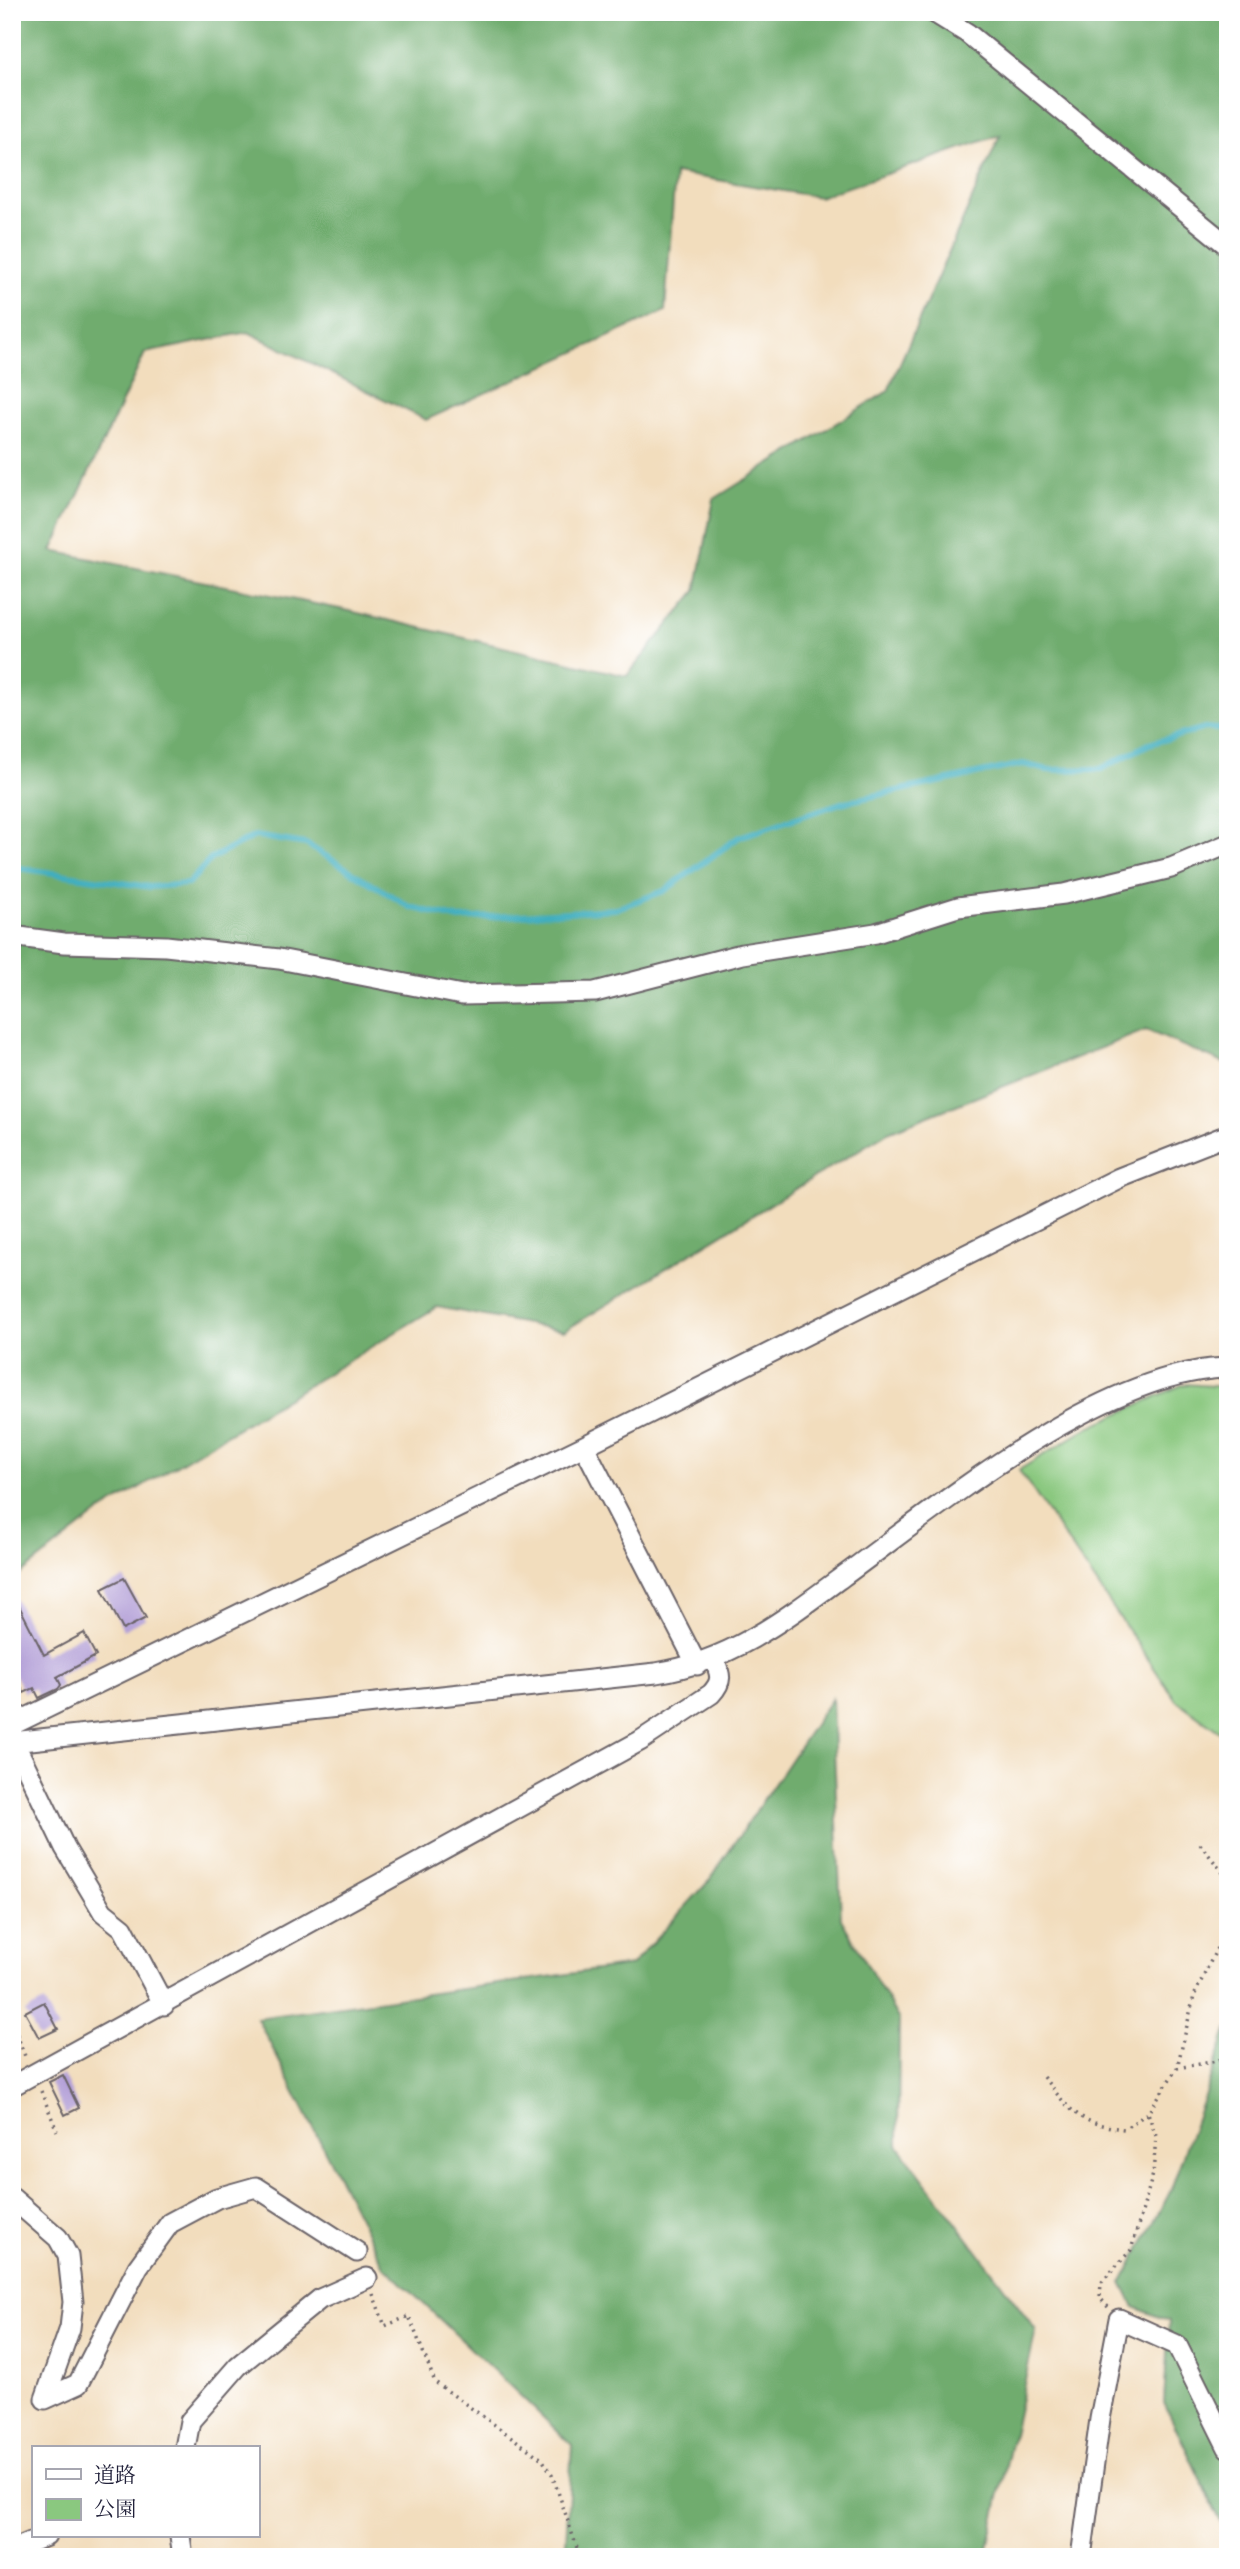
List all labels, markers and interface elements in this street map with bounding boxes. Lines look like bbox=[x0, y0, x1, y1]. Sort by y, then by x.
legend bbox=[32, 2446, 259, 2538]
text: 道路 bbox=[94, 2461, 136, 2489]
text: 公園 bbox=[94, 2495, 136, 2523]

